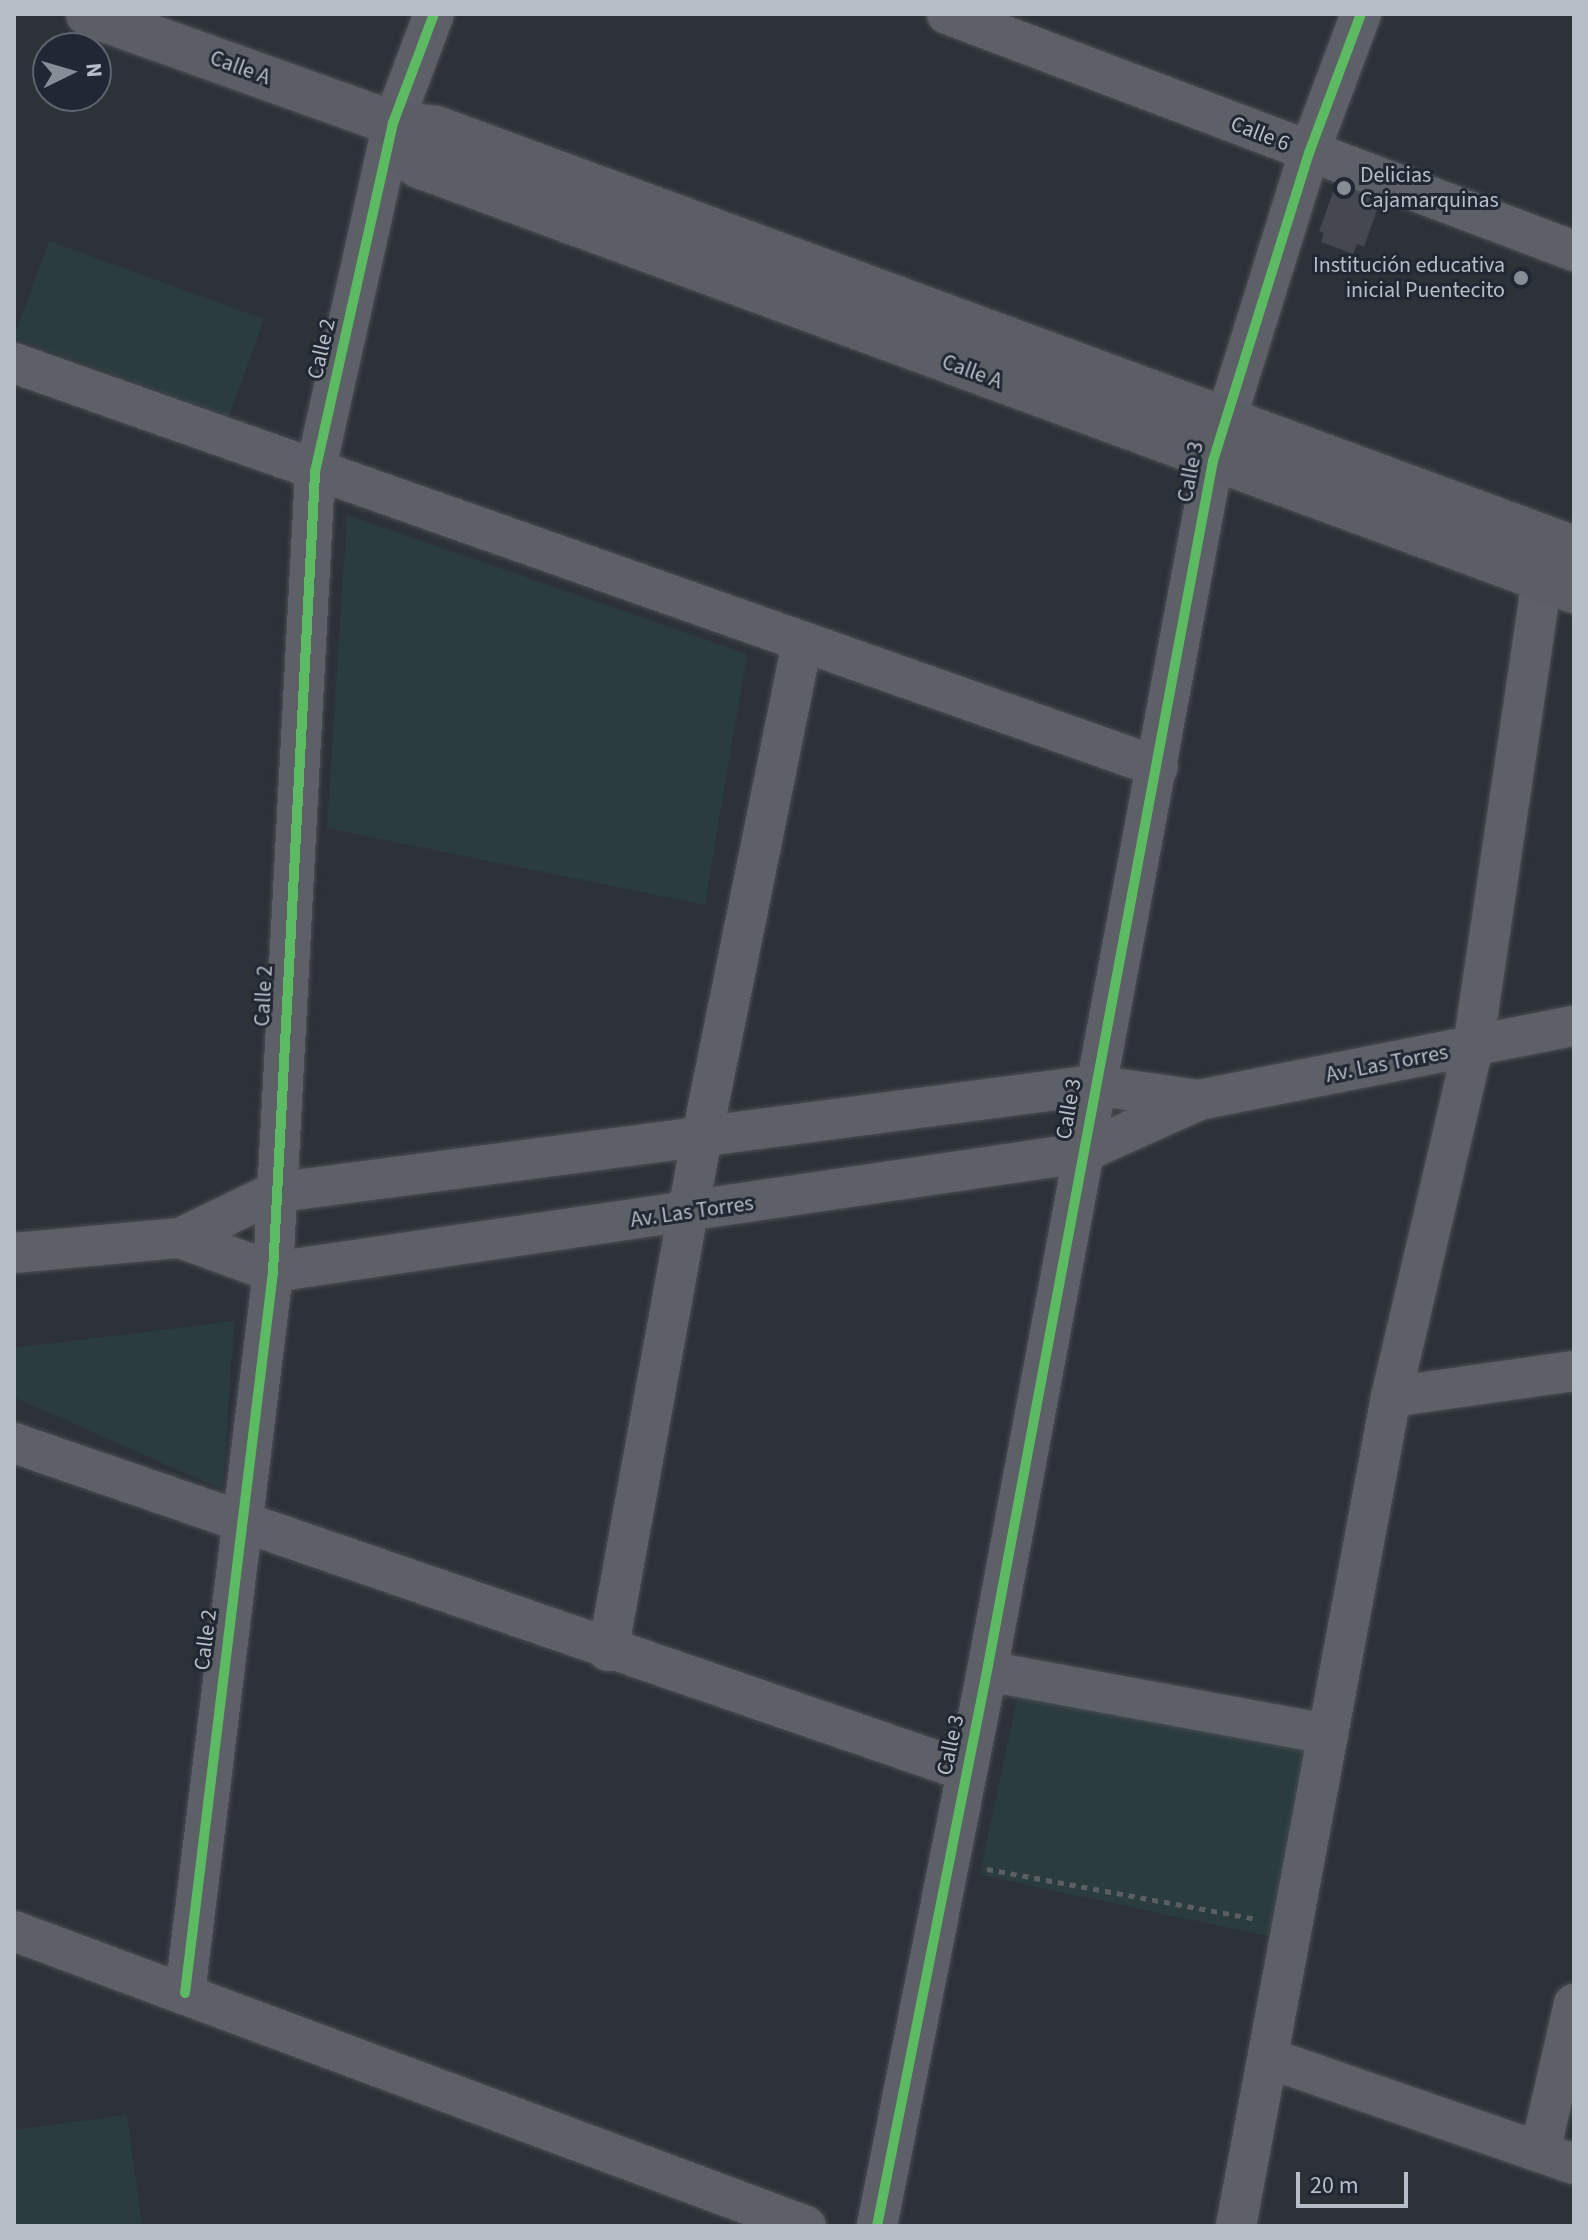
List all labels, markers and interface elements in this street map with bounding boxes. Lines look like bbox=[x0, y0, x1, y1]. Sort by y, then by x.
north arrow bbox=[32, 32, 112, 112]
street label: Calle A bbox=[206, 45, 274, 91]
text: N bbox=[77, 61, 110, 79]
street label: Calle 6 bbox=[1227, 111, 1293, 157]
place label: Delicias Cajamarquinas bbox=[1360, 162, 1499, 214]
marker: Delicias Cajamarquinas bbox=[1335, 179, 1353, 197]
place label: Institución educativa inicial Puentecito bbox=[1313, 252, 1505, 304]
marker: Institución educativa inicial Puentecito bbox=[1512, 269, 1530, 287]
street label: Calle 2 bbox=[302, 316, 342, 382]
street label: Calle A bbox=[938, 349, 1006, 395]
street label: Calle 3 bbox=[1172, 439, 1210, 505]
street label: Calle 2 bbox=[249, 965, 279, 1027]
street label: Av. Las Torres bbox=[1324, 1039, 1450, 1089]
street label: Calle 3 bbox=[1051, 1077, 1087, 1141]
street label: Av. Las Torres bbox=[629, 1190, 755, 1234]
street label: Calle 2 bbox=[189, 1608, 223, 1672]
street label: Calle 3 bbox=[932, 1712, 970, 1778]
scale bar bbox=[1300, 2156, 1412, 2206]
text: 20 m bbox=[1310, 2168, 1359, 2203]

